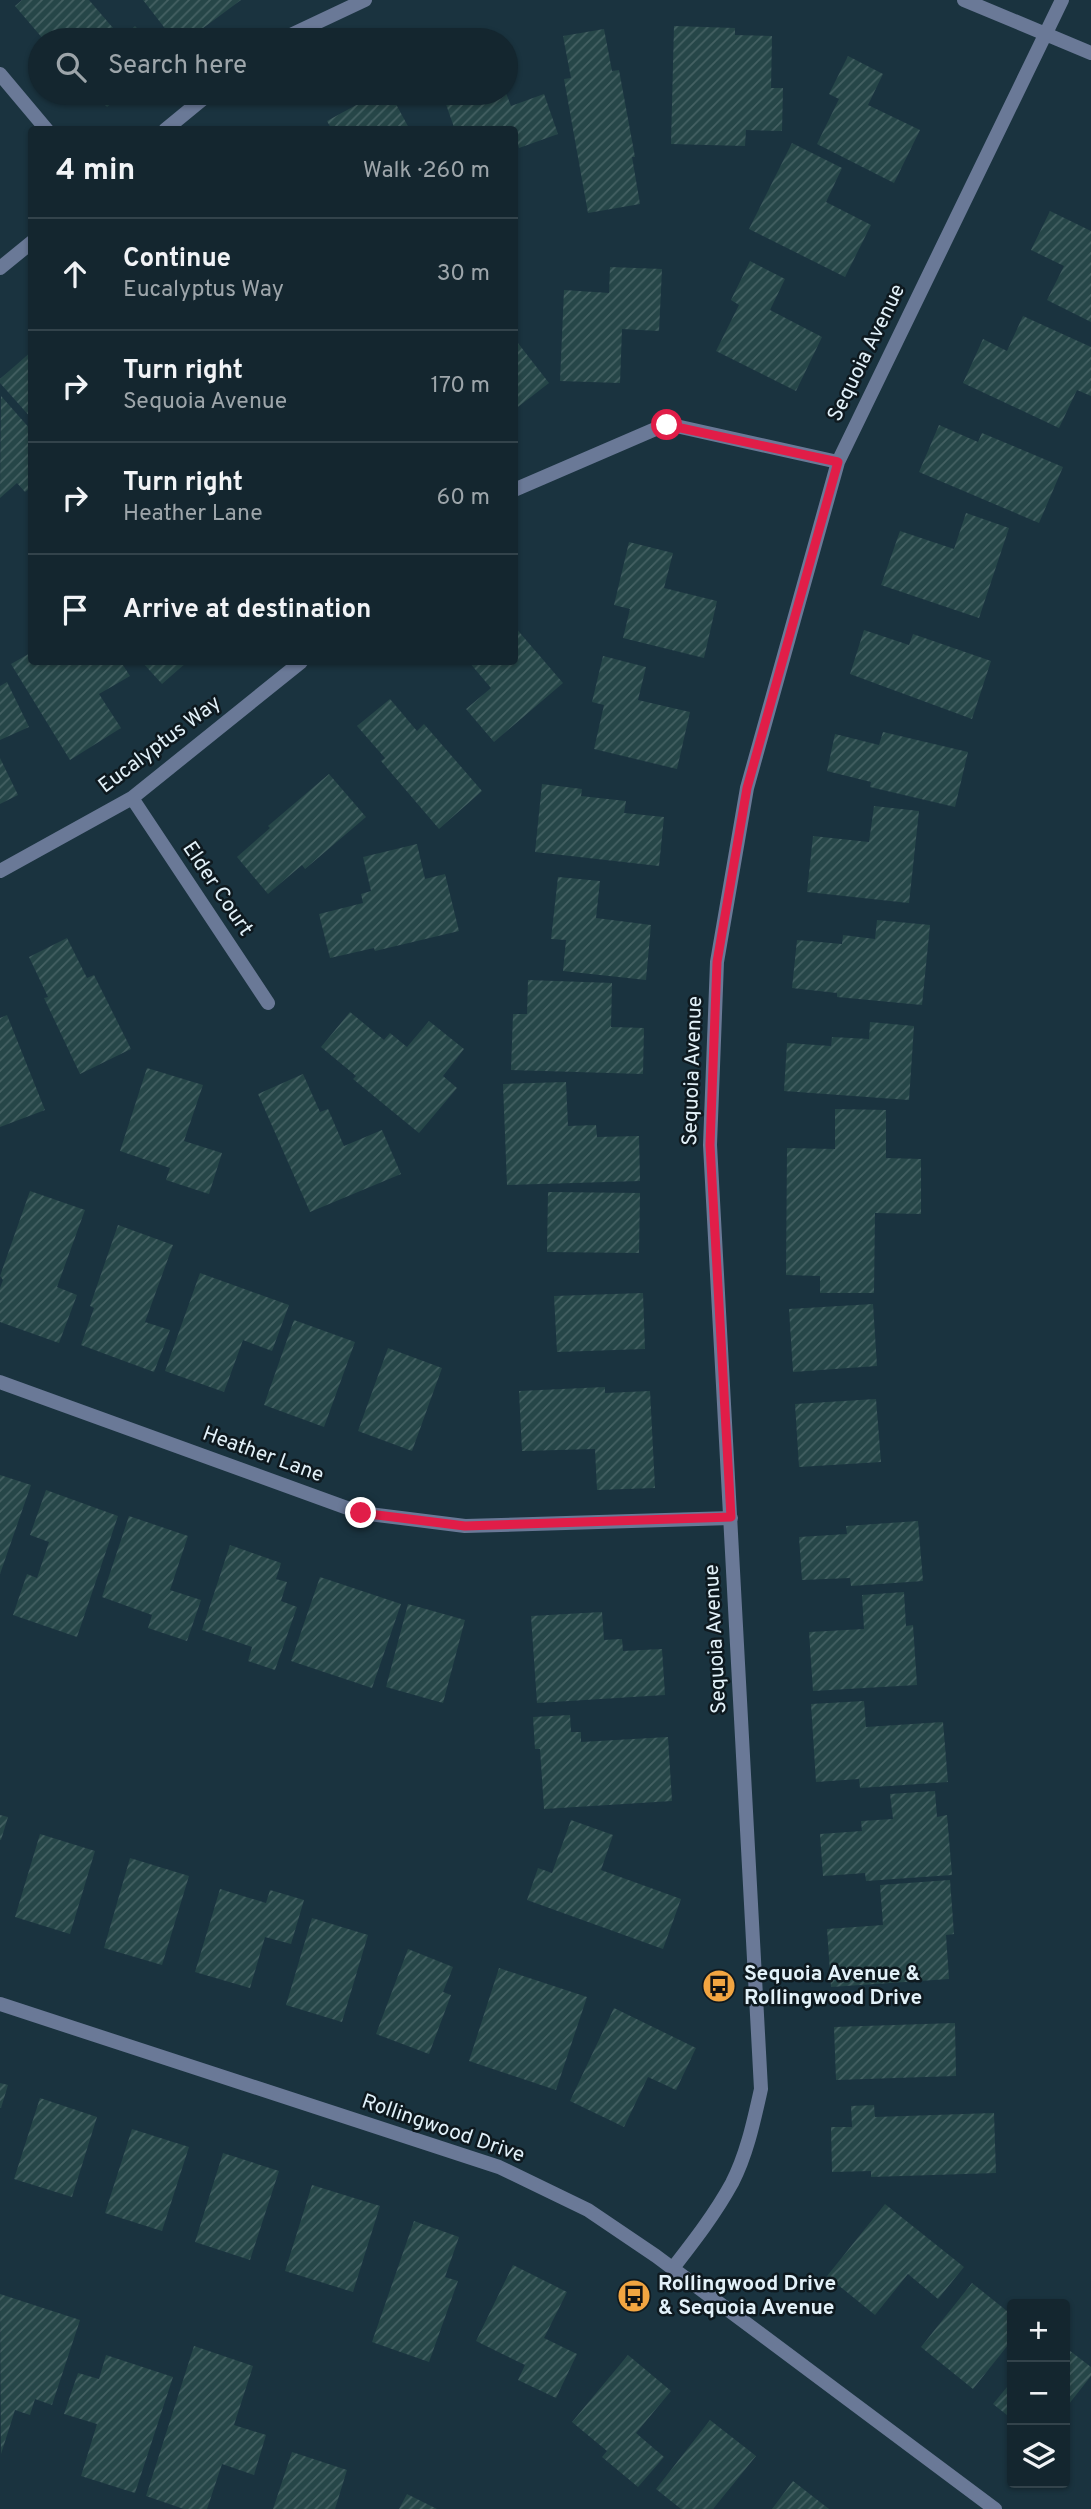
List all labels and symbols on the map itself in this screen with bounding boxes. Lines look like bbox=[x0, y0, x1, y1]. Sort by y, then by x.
street label: Sequoia Avenue bbox=[822, 280, 912, 426]
route start bbox=[651, 409, 682, 440]
street label: Eucalyptus Way bbox=[93, 690, 227, 800]
street label: Elder Court bbox=[176, 837, 258, 941]
street label: Sequoia Avenue bbox=[677, 996, 709, 1146]
street label: Heather Lane bbox=[199, 1421, 327, 1489]
route end bbox=[345, 1497, 376, 1528]
street label: Sequoia Avenue bbox=[699, 1563, 733, 1715]
place label: Sequoia Avenue & Rollingwood Drive bbox=[744, 1961, 922, 2012]
bus stop icon: Sequoia Avenue & Rollingwood Drive bbox=[700, 1967, 738, 2005]
street label: Rollingwood Drive bbox=[358, 2088, 528, 2170]
place label: Rollingwood Drive & Sequoia Avenue bbox=[658, 2271, 836, 2322]
bus stop icon: Rollingwood Drive & Sequoia Avenue bbox=[615, 2277, 653, 2315]

